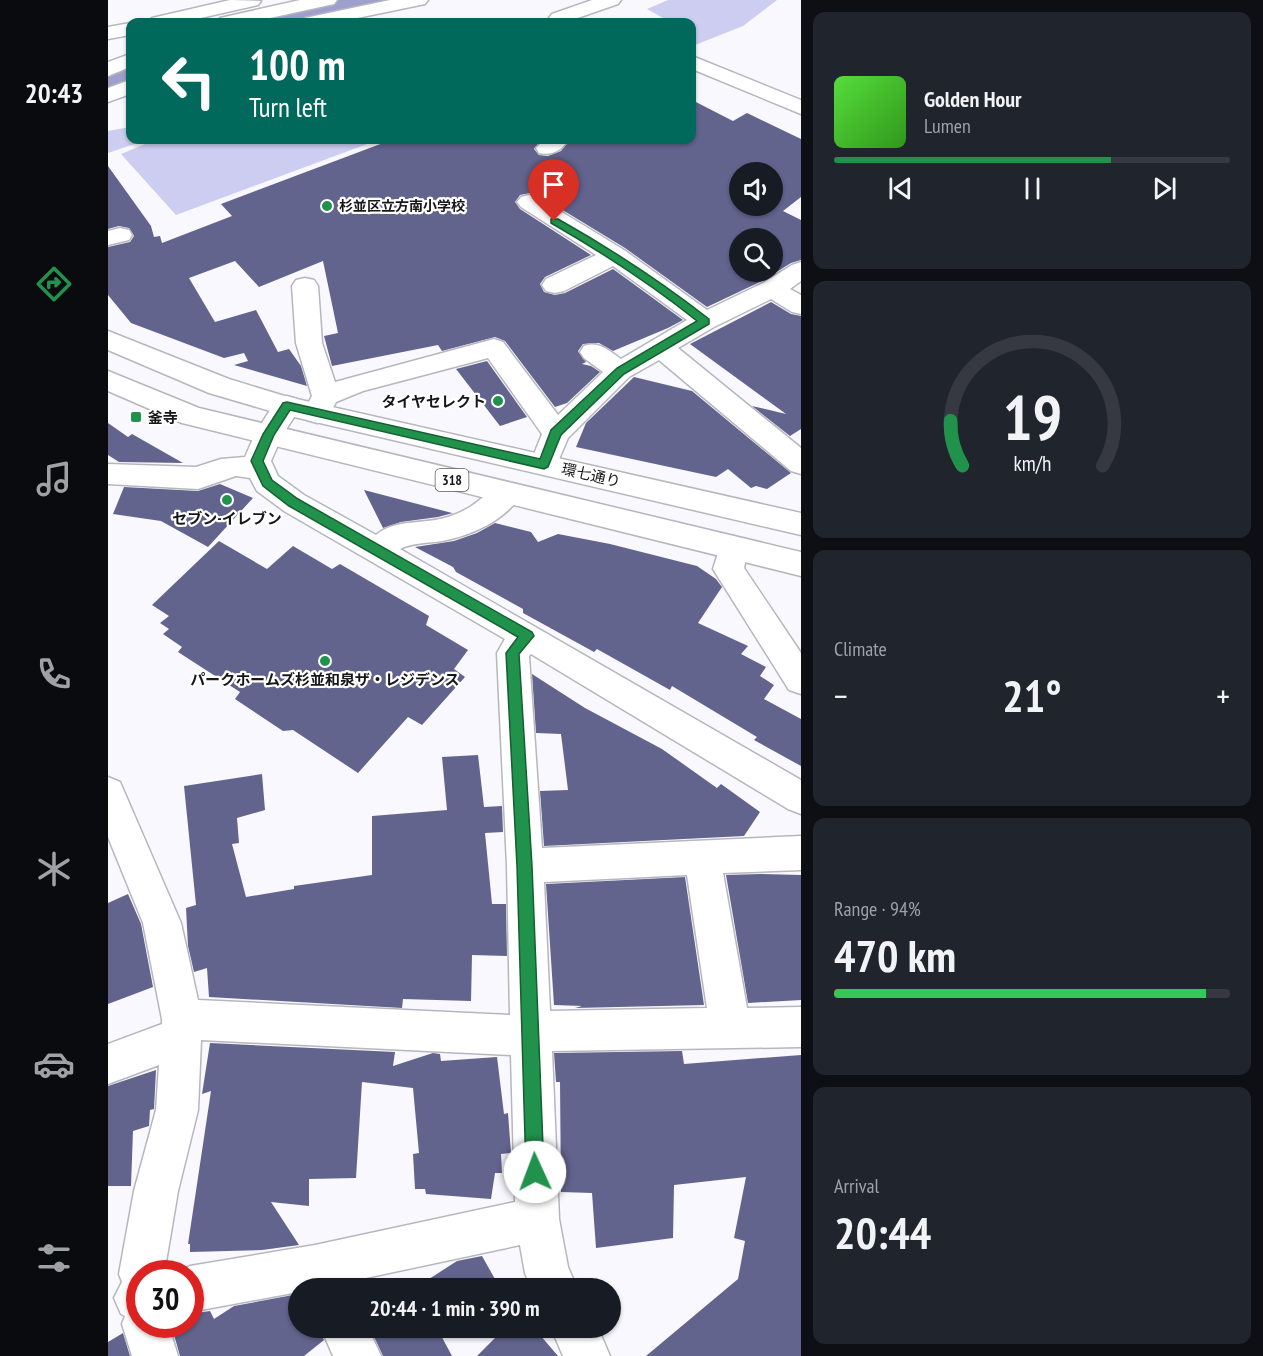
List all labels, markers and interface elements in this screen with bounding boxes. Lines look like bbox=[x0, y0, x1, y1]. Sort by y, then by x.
text: 100 m bbox=[249, 37, 346, 92]
icon: left bbox=[150, 42, 228, 120]
text: 20:43 bbox=[25, 76, 83, 110]
text: Golden Hour bbox=[924, 85, 1022, 113]
text: Turn left bbox=[249, 90, 327, 124]
text: Lumen bbox=[924, 113, 971, 139]
pin bbox=[528, 159, 579, 221]
map controls bbox=[729, 162, 783, 282]
button: sound bbox=[729, 162, 783, 216]
icon: arrive bbox=[537, 168, 570, 201]
icon: previous bbox=[884, 172, 917, 205]
icon: pause bbox=[1016, 172, 1049, 205]
icon: next bbox=[1148, 172, 1181, 205]
place label: 杉並区立方南小学校 bbox=[339, 197, 465, 215]
marker: 杉並区立方南小学校 bbox=[320, 199, 334, 213]
button: search bbox=[729, 228, 783, 282]
icon: directions bbox=[33, 263, 75, 305]
text: 19 bbox=[1002, 376, 1062, 457]
place label: タイヤセレクト bbox=[381, 392, 486, 411]
marker: タイヤセレクト bbox=[491, 394, 505, 408]
place label: 釜寺 bbox=[148, 408, 178, 427]
marker: 釜寺 bbox=[129, 410, 143, 424]
text: km/h bbox=[1013, 450, 1051, 478]
icon: music bbox=[33, 458, 75, 500]
street label: 環七通り bbox=[560, 459, 622, 491]
road number: 318 bbox=[436, 469, 468, 491]
marker: セブン-イレブン bbox=[220, 493, 234, 507]
place label: セブン-イレブン bbox=[172, 509, 282, 528]
text: Climate bbox=[834, 636, 887, 662]
icon: phone bbox=[33, 653, 75, 695]
marker: パークホームズ杉並和泉ザ・レジデンス bbox=[318, 654, 332, 668]
text: 21° bbox=[1002, 666, 1062, 724]
place label: パークホームズ杉並和泉ザ・レジデンス bbox=[190, 670, 460, 689]
text: − bbox=[834, 674, 848, 717]
text: + bbox=[1216, 674, 1230, 717]
icon: climate bbox=[33, 848, 75, 890]
text: Range · 94% bbox=[834, 896, 921, 922]
text: 470 km bbox=[834, 926, 956, 984]
icon: car bbox=[33, 1043, 75, 1085]
position arrow bbox=[503, 1140, 567, 1204]
text: Arrival bbox=[834, 1173, 879, 1199]
text: 20:44 bbox=[834, 1203, 931, 1261]
icon: filters bbox=[33, 1237, 75, 1279]
speed limit sign: 30 bbox=[126, 1260, 204, 1338]
text: 20:44 · 1 min · 390 m bbox=[369, 1294, 540, 1322]

